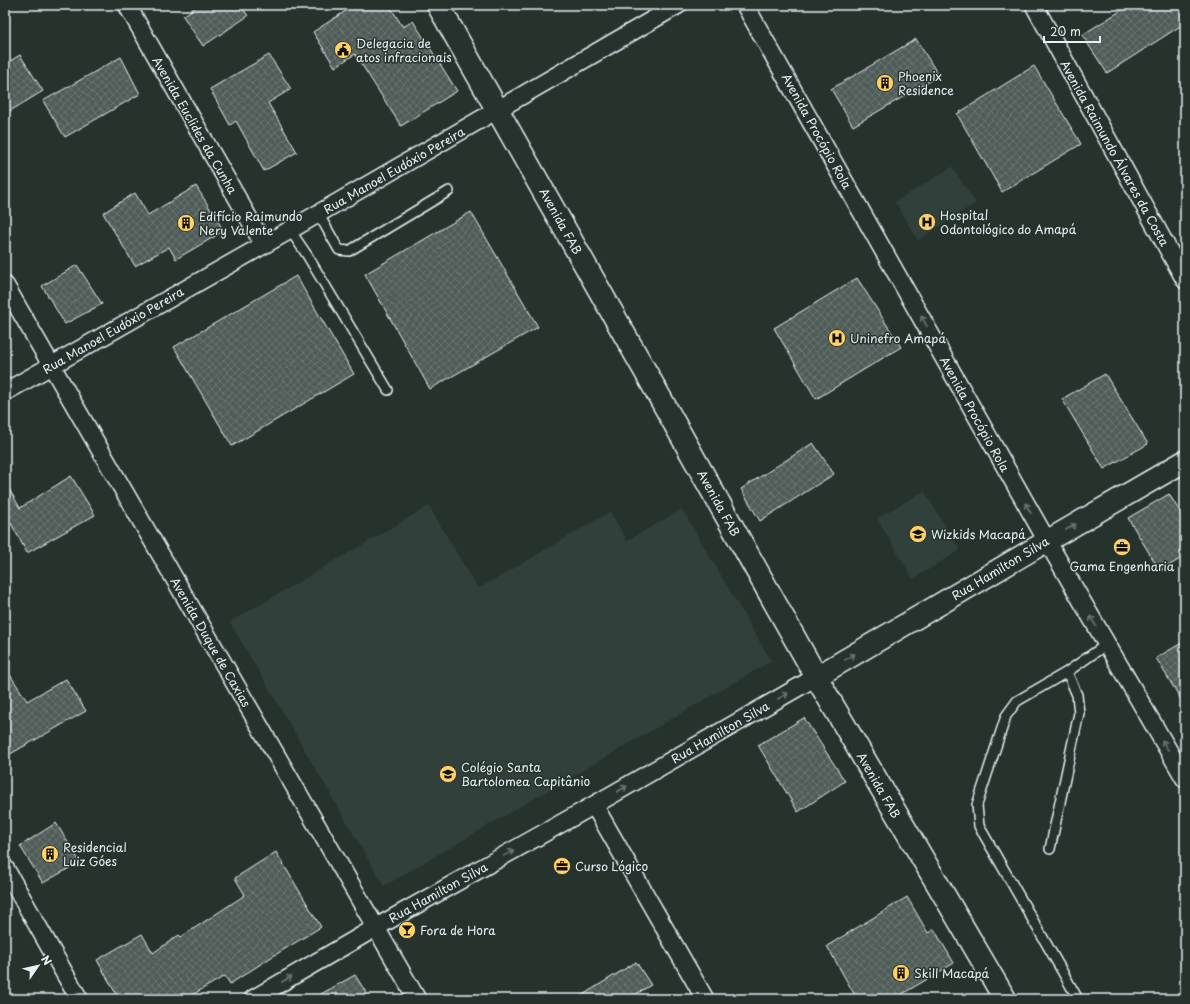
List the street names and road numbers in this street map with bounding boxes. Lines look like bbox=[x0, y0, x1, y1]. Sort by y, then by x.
street label: Avenida Euclides da Cunha bbox=[148, 53, 242, 197]
street label: Avenida Raimundo Álvares da Costa bbox=[1056, 57, 1174, 250]
street label: Avenida Procópio Rola bbox=[778, 70, 857, 192]
street label: Rua Manoel Eudóxio Pereira bbox=[320, 122, 468, 218]
street label: Avenida FAB bbox=[535, 185, 587, 258]
street label: Rua Manoel Eudóxio Pereira bbox=[39, 282, 187, 378]
street label: Avenida Procópio Rola bbox=[936, 353, 1015, 475]
street label: Avenida FAB bbox=[693, 467, 745, 540]
street label: Rua Hamilton Silva bbox=[948, 531, 1053, 604]
street label: Avenida Duque de Caxias bbox=[166, 574, 256, 711]
street label: Rua Hamilton Silva bbox=[668, 696, 773, 767]
street label: Avenida FAB bbox=[853, 749, 905, 821]
street label: Rua Hamilton Silva bbox=[385, 857, 491, 927]

